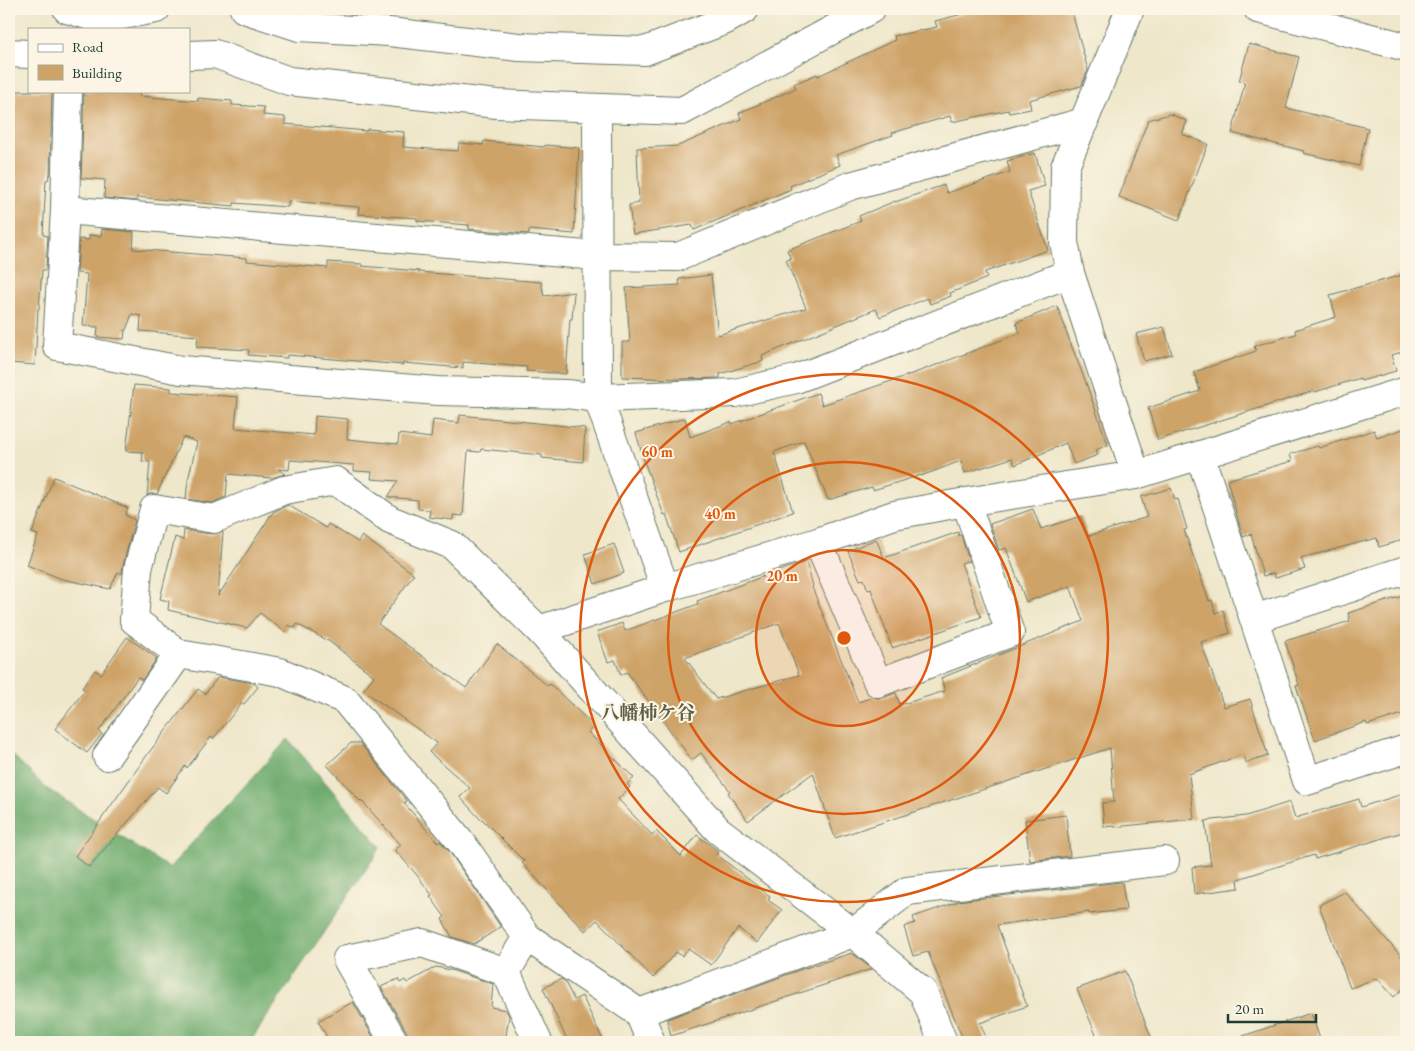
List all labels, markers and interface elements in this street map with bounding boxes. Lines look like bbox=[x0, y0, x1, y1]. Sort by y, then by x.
legend bbox=[28, 28, 190, 92]
text: Road bbox=[72, 37, 104, 56]
text: Building bbox=[72, 63, 122, 82]
text: 60 m bbox=[641, 442, 673, 461]
text: 40 m bbox=[704, 504, 736, 523]
text: 20 m bbox=[766, 566, 798, 585]
centre of rings bbox=[835, 629, 853, 647]
district label: 八幡柿ケ谷 bbox=[600, 700, 696, 725]
scale bar bbox=[1228, 991, 1315, 1023]
text: 20 m bbox=[1235, 999, 1264, 1018]

